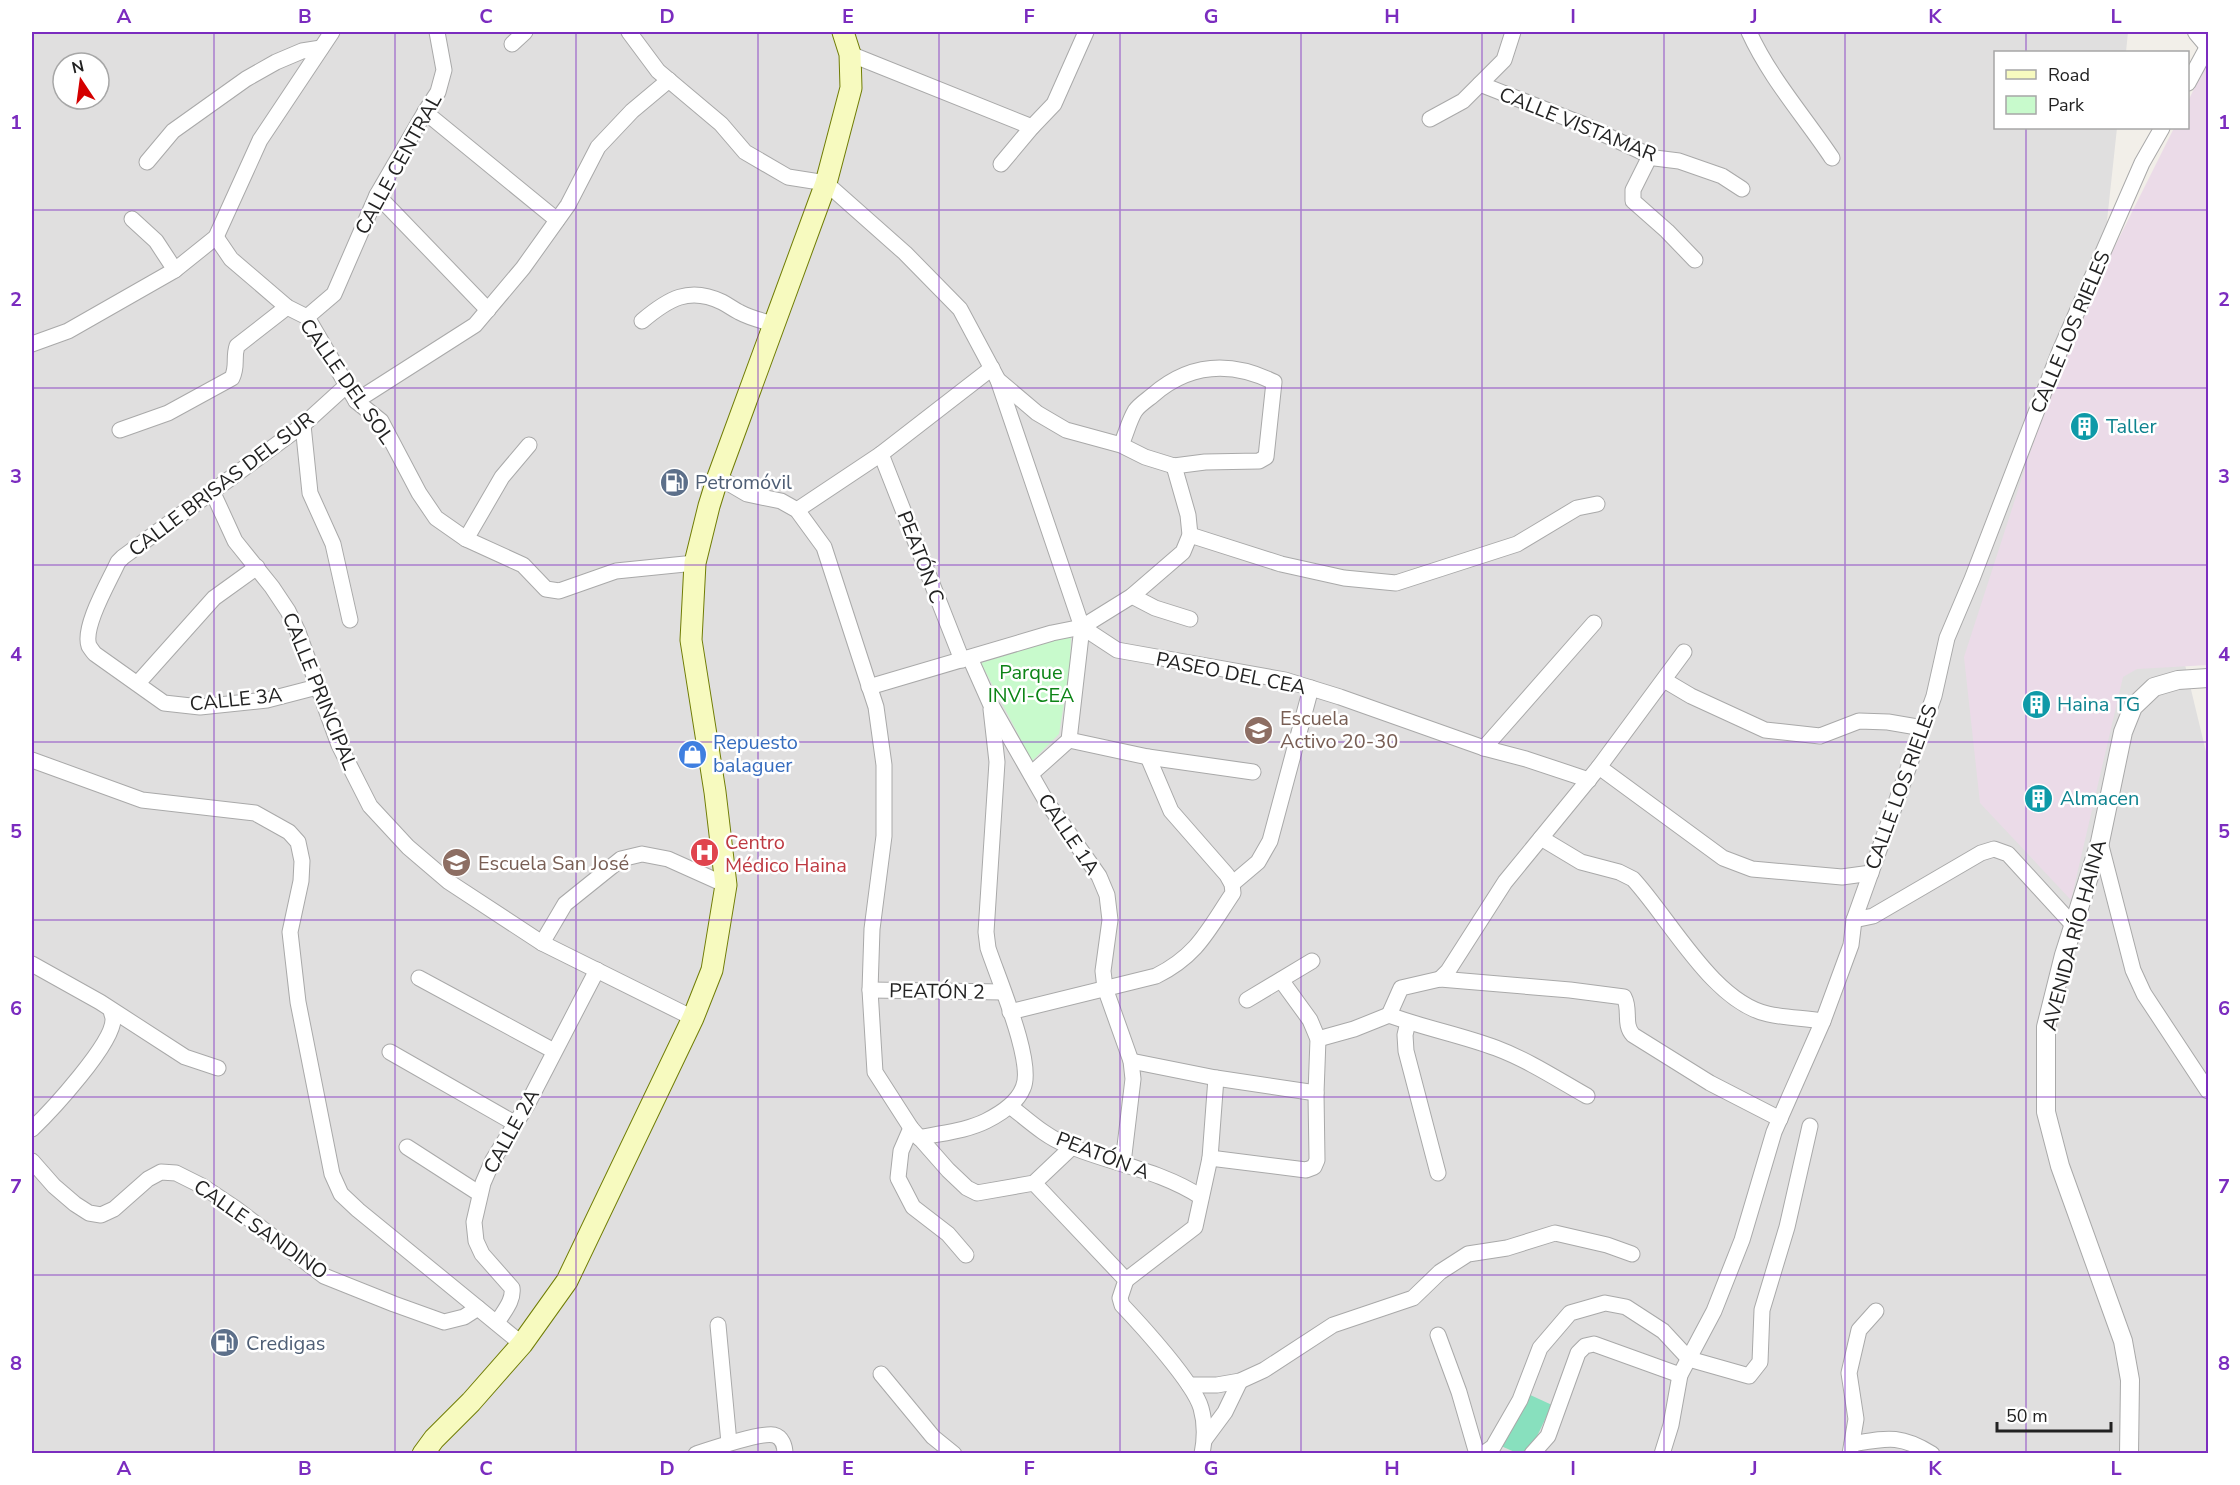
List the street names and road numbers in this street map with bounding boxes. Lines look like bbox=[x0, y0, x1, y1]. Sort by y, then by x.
street label: CALLE VISTAMAR bbox=[1495, 81, 1660, 168]
street label: CALLE CENTRAL bbox=[349, 89, 448, 239]
street label: CALLE LOS RIELES bbox=[2024, 247, 2117, 418]
street label: CALLE DEL SOL bbox=[293, 313, 400, 449]
street label: CALLE BRISAS DEL SUR bbox=[123, 406, 319, 563]
street label: PEATÓN C bbox=[891, 507, 951, 607]
street label: CALLE PRINCIPAL bbox=[276, 609, 363, 774]
street label: PASEO DEL CEA bbox=[1154, 646, 1308, 701]
street label: CALLE 3A bbox=[188, 681, 284, 718]
street label: CALLE LOS RIELES bbox=[1859, 701, 1944, 873]
street label: CALLE 1A bbox=[1031, 788, 1106, 881]
street label: AVENIDA RÍO HAINA bbox=[2036, 836, 2113, 1034]
street label: PEATÓN 2 bbox=[889, 977, 985, 1006]
street label: CALLE 2A bbox=[477, 1084, 546, 1178]
street label: PEATÓN A bbox=[1052, 1125, 1154, 1186]
street label: CALLE SANDINO bbox=[188, 1173, 333, 1286]

